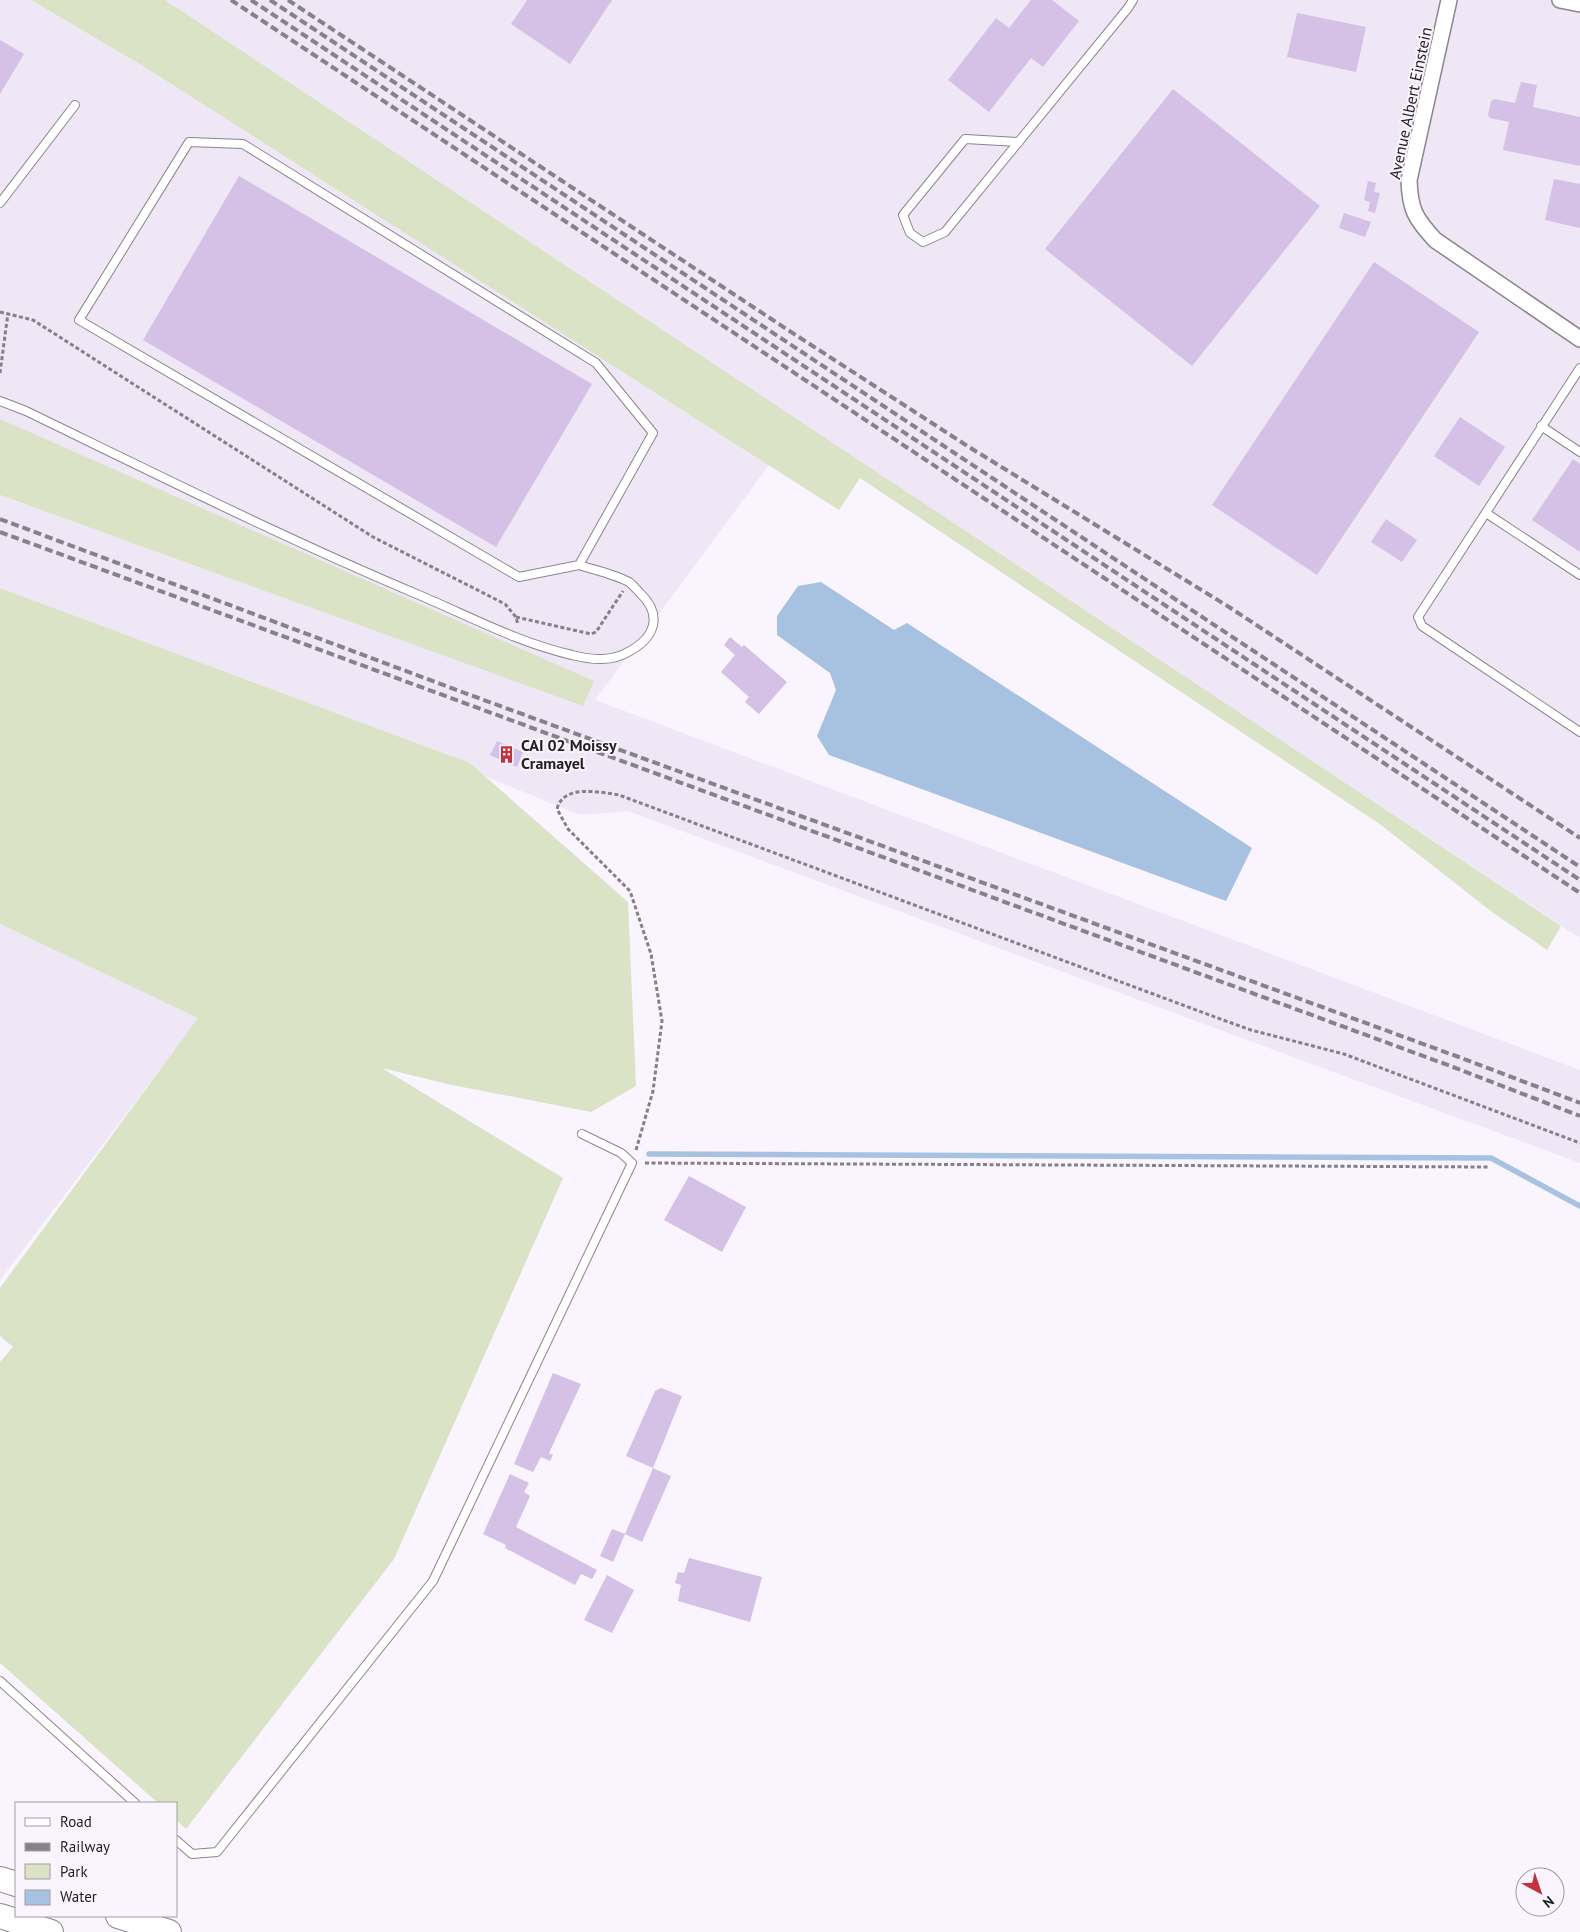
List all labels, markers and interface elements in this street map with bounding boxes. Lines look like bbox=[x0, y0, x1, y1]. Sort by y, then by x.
street label: Avenue Albert Einstein bbox=[1384, 25, 1436, 181]
place label: CAI 02 Moissy Cramayel bbox=[521, 735, 617, 773]
building icon: CAI 02 Moissy Cramayel bbox=[497, 744, 517, 764]
legend bbox=[15, 1802, 178, 1917]
text: Road bbox=[60, 1812, 92, 1831]
text: Railway bbox=[60, 1837, 110, 1856]
text: Park bbox=[60, 1862, 88, 1881]
north arrow bbox=[1515, 1867, 1565, 1917]
text: Water bbox=[60, 1887, 97, 1906]
text: N bbox=[1539, 1892, 1558, 1912]

